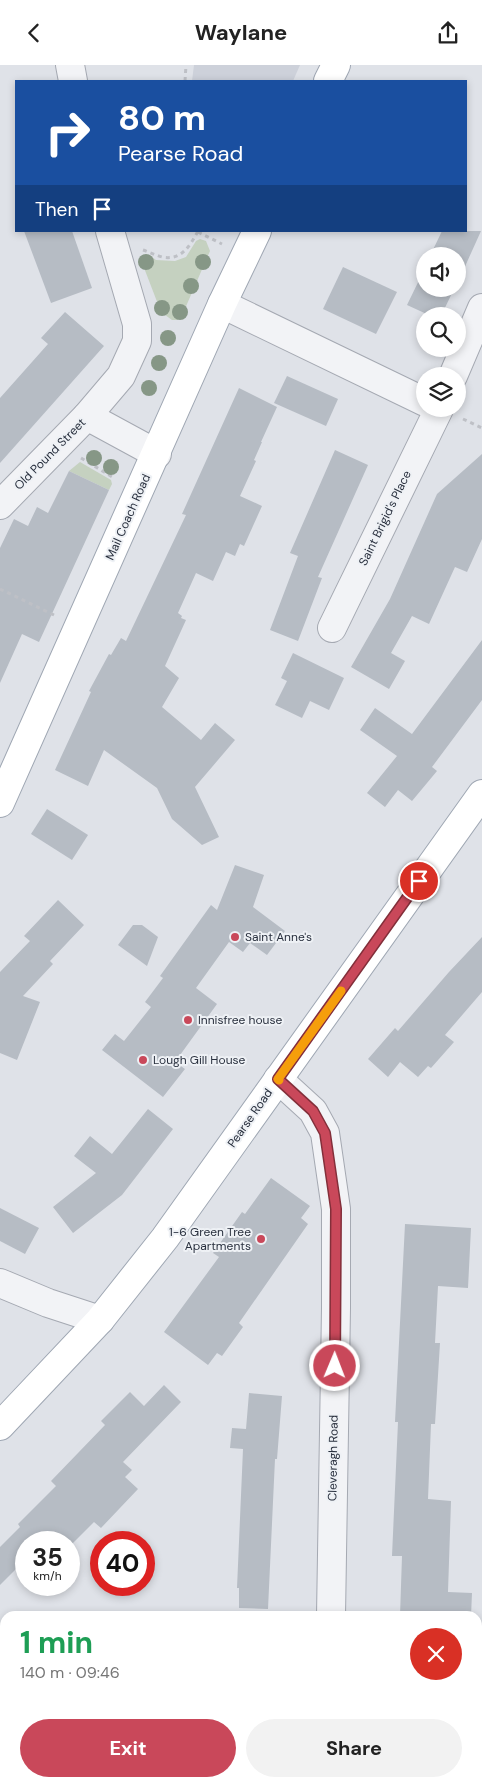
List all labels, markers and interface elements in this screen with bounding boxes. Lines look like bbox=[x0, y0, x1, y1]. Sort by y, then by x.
text: Waylane bbox=[195, 18, 287, 47]
icon: back bbox=[20, 19, 48, 47]
icon: share bbox=[434, 19, 462, 47]
text: 80 m bbox=[118, 95, 206, 141]
icon: right bbox=[35, 100, 100, 165]
text: Pearse Road bbox=[118, 139, 243, 168]
icon: arrive bbox=[88, 195, 116, 223]
text: Then bbox=[35, 197, 78, 222]
map controls bbox=[416, 247, 466, 417]
button: sound bbox=[416, 247, 466, 297]
button: search bbox=[416, 307, 466, 357]
button: layers bbox=[416, 367, 466, 417]
street label: Old Pound Street bbox=[11, 415, 89, 493]
street label: Saint Brigid's Place bbox=[355, 468, 415, 568]
street label: Mail Coach Road bbox=[102, 471, 154, 563]
pin bbox=[398, 860, 440, 902]
icon: arrive bbox=[405, 867, 433, 895]
place label: Saint Anne's bbox=[245, 929, 312, 945]
marker: Saint Anne's bbox=[229, 931, 241, 943]
place label: Innisfree house bbox=[198, 1012, 283, 1028]
marker: Innisfree house bbox=[182, 1014, 194, 1026]
place label: Lough Gill House bbox=[153, 1052, 246, 1068]
marker: Lough Gill House bbox=[137, 1054, 149, 1066]
street label: Pearse Road bbox=[224, 1085, 276, 1151]
place label: 1-6 Green Tree Apartments bbox=[169, 1224, 251, 1254]
marker: 1-6 Green Tree Apartments bbox=[255, 1233, 267, 1245]
position arrow bbox=[308, 1339, 360, 1391]
street label: Cleveragh Road bbox=[324, 1415, 342, 1501]
speed limit sign: 40 bbox=[90, 1531, 155, 1596]
text: 35 bbox=[32, 1541, 63, 1574]
text: km/h bbox=[33, 1568, 62, 1584]
text: 1 min bbox=[20, 1623, 93, 1662]
button: close bbox=[410, 1628, 462, 1680]
text: 140 m · 09:46 bbox=[20, 1662, 120, 1683]
button: Exit bbox=[20, 1719, 236, 1777]
button: Share bbox=[246, 1719, 462, 1777]

